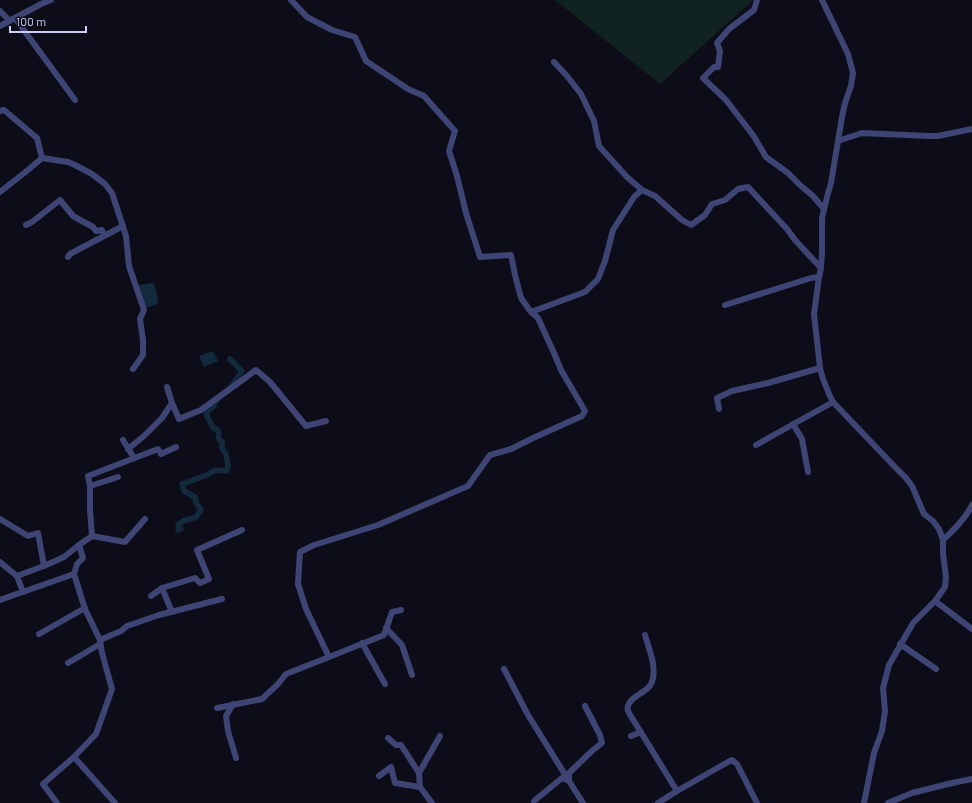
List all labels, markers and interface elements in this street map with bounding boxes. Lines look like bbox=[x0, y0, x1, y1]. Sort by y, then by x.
scale bar bbox=[10, 8, 86, 34]
text: 100 m bbox=[16, 14, 46, 28]

